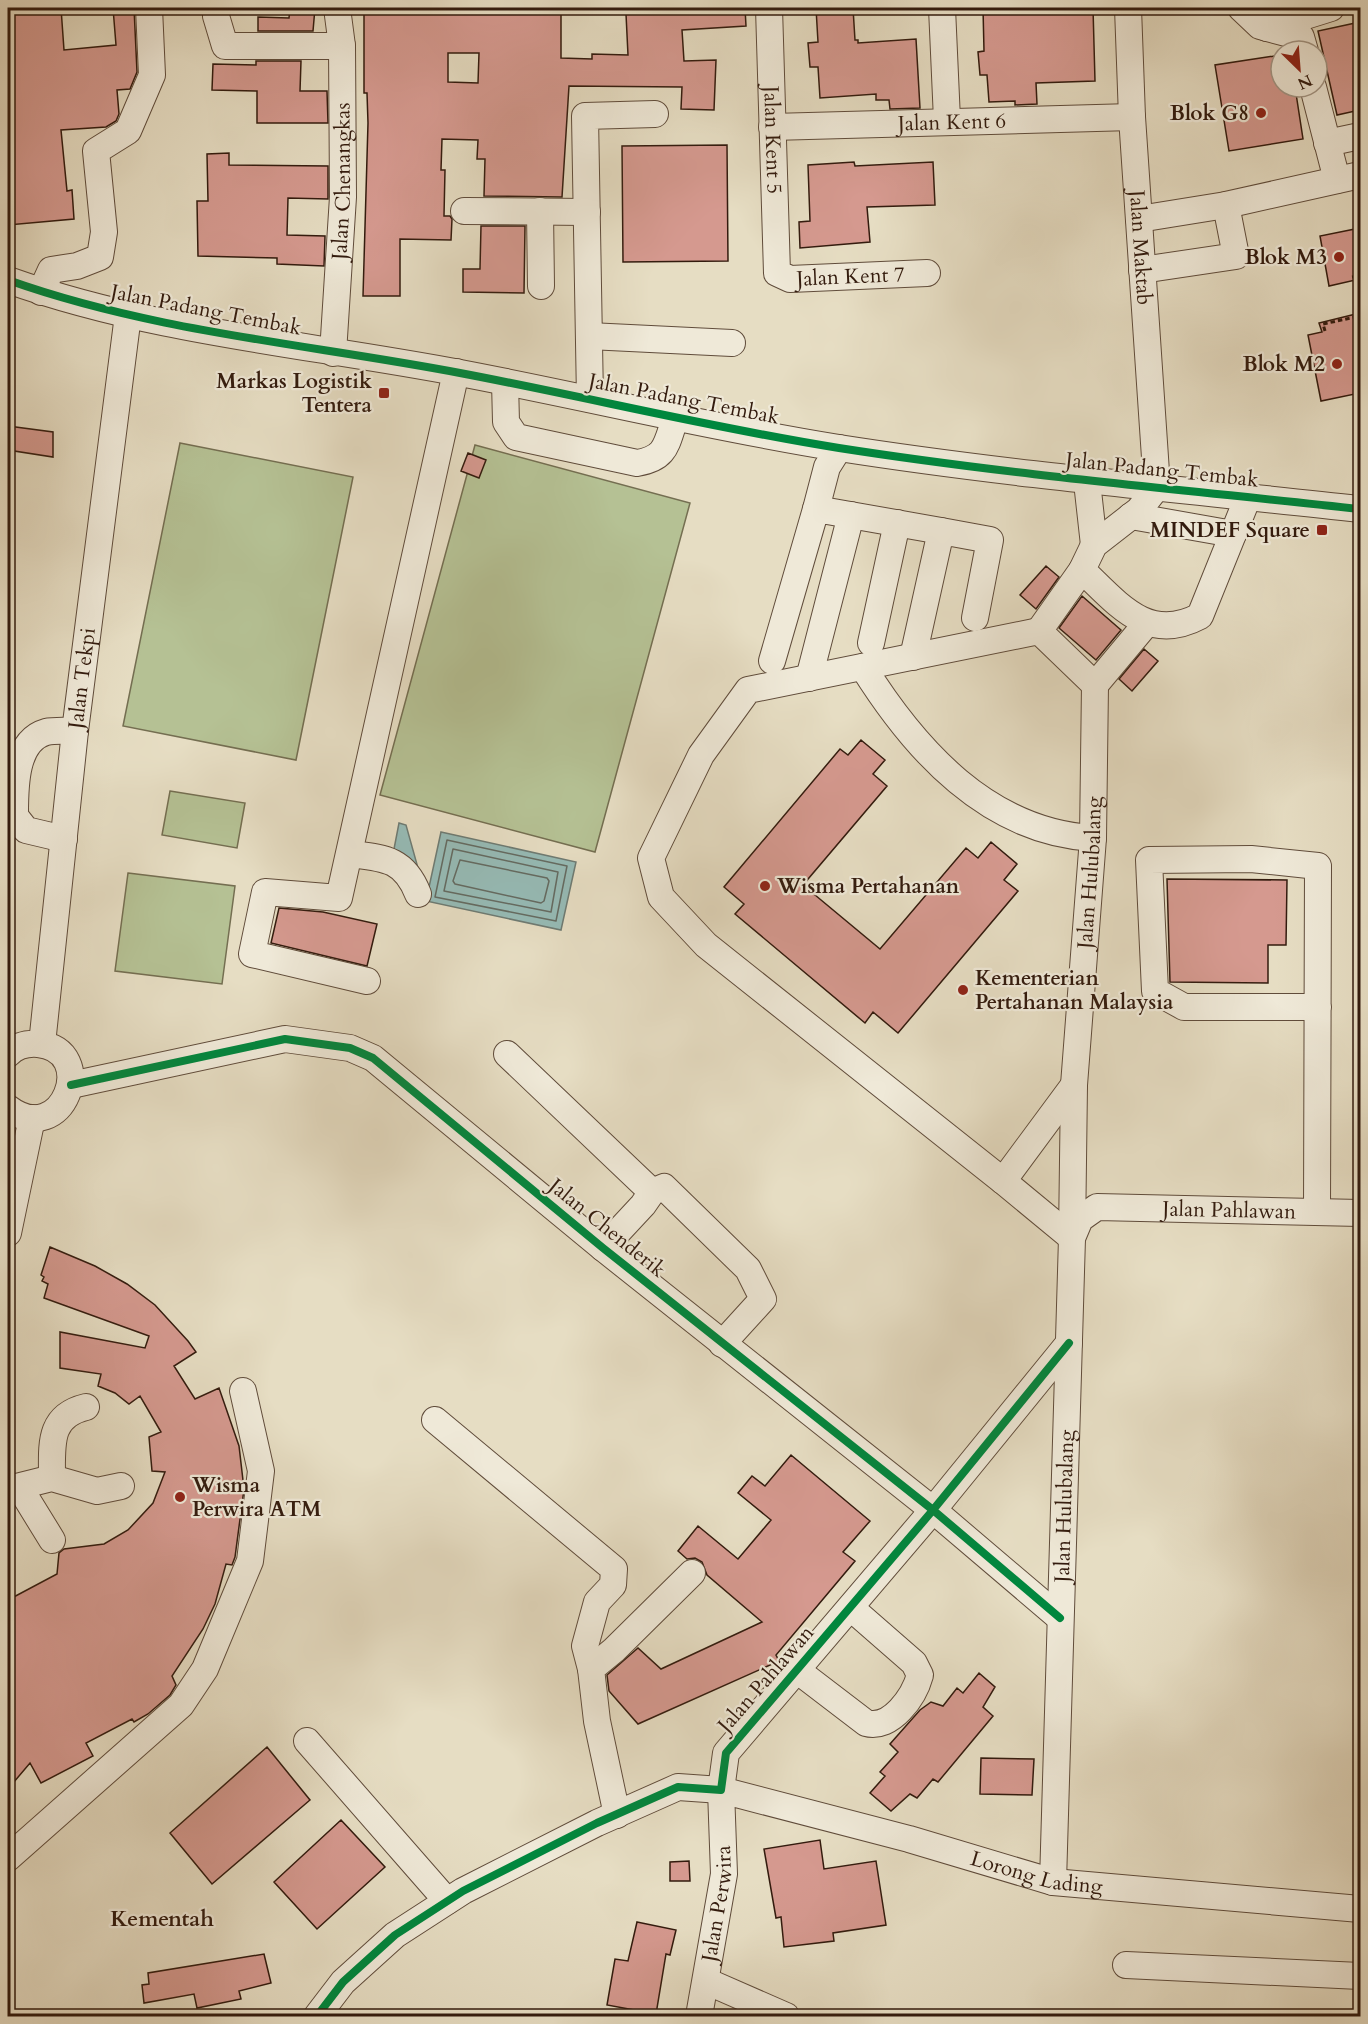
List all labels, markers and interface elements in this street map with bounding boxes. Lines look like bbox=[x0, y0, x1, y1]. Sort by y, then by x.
north arrow bbox=[1269, 39, 1329, 99]
text: N bbox=[1294, 69, 1316, 95]
street label: Jalan Kent 5 bbox=[757, 82, 789, 195]
place label: Blok G8 bbox=[1170, 99, 1249, 128]
street label: Jalan Chenangkas bbox=[324, 103, 358, 264]
street label: Jalan Kent 6 bbox=[894, 106, 1006, 138]
marker: Blok G8 bbox=[1254, 106, 1268, 120]
street label: Jalan Maktab bbox=[1122, 186, 1159, 306]
place label: Blok M3 bbox=[1244, 243, 1327, 272]
marker: Blok M3 bbox=[1332, 250, 1346, 264]
street label: Jalan Kent 7 bbox=[793, 259, 905, 293]
street label: Jalan Padang Tembak bbox=[105, 277, 305, 343]
place label: Blok M2 bbox=[1242, 350, 1325, 379]
marker: Blok M2 bbox=[1330, 357, 1344, 371]
street label: Jalan Padang Tembak bbox=[583, 366, 783, 432]
place label: Markas Logistik Tentera bbox=[216, 367, 373, 420]
marker: Markas Logistik Tentera bbox=[377, 386, 391, 400]
street label: Jalan Padang Tembak bbox=[1061, 445, 1261, 495]
place label: MINDEF Square bbox=[1150, 516, 1310, 545]
marker: MINDEF Square bbox=[1315, 523, 1329, 537]
street label: Jalan Tekpi bbox=[61, 626, 103, 733]
street label: Jalan Hulubalang bbox=[1070, 796, 1108, 953]
place label: Wisma Pertahanan bbox=[776, 872, 960, 901]
marker: Wisma Pertahanan bbox=[758, 879, 772, 893]
place label: Kementerian Pertahanan Malaysia bbox=[975, 964, 1174, 1017]
marker: Kementerian Pertahanan Malaysia bbox=[956, 983, 970, 997]
street label: Jalan Chenderik bbox=[540, 1170, 672, 1285]
street label: Jalan Pahlawan bbox=[1159, 1194, 1296, 1226]
street label: Jalan Hulubalang bbox=[1047, 1429, 1081, 1586]
place label: Wisma Perwira ATM bbox=[191, 1471, 321, 1524]
marker: Wisma Perwira ATM bbox=[173, 1490, 187, 1504]
street label: Jalan Pahlawan bbox=[709, 1619, 821, 1741]
street label: Lorong Lading bbox=[967, 1844, 1104, 1901]
street label: Jalan Perwira bbox=[694, 1845, 739, 1967]
district label: Kementah bbox=[110, 1904, 214, 1934]

